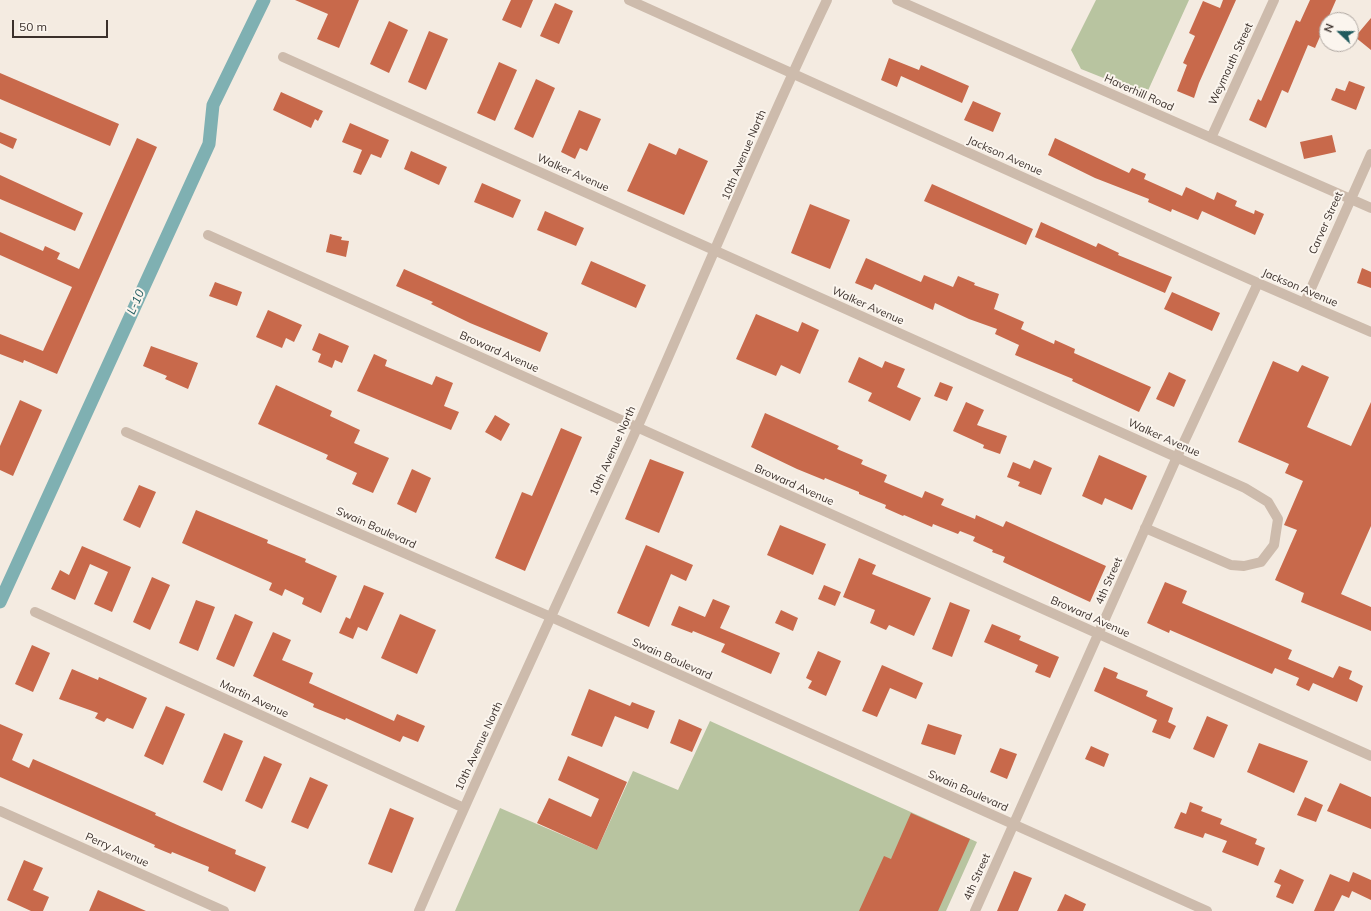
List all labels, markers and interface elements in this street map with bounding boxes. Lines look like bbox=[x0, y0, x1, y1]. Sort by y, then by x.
scale bar bbox=[14, 12, 110, 38]
north arrow bbox=[1319, 12, 1359, 52]
text: 50 m bbox=[19, 19, 47, 34]
street label: Weymouth Street bbox=[1206, 21, 1256, 107]
text: N bbox=[1321, 21, 1337, 34]
street label: Haverhill Road bbox=[1102, 72, 1176, 114]
street label: 10th Avenue North bbox=[719, 108, 769, 202]
street label: Jackson Avenue bbox=[966, 134, 1044, 178]
street label: Walker Avenue bbox=[535, 151, 611, 195]
street label: Carver Street bbox=[1306, 190, 1346, 256]
street label: Jackson Avenue bbox=[1260, 266, 1340, 310]
street label: Walker Avenue bbox=[830, 284, 906, 328]
water label: L-10 bbox=[124, 287, 148, 317]
street label: Broward Avenue bbox=[457, 329, 541, 375]
street label: 10th Avenue North bbox=[587, 404, 639, 498]
street label: Walker Avenue bbox=[1126, 416, 1202, 460]
street label: Broward Avenue bbox=[752, 462, 836, 508]
street label: Swain Boulevard bbox=[334, 504, 418, 552]
street label: 4th Street bbox=[1093, 555, 1125, 607]
street label: Broward Avenue bbox=[1048, 594, 1132, 640]
street label: Swain Boulevard bbox=[630, 635, 714, 683]
street label: Martin Avenue bbox=[217, 677, 291, 721]
street label: 10th Avenue North bbox=[453, 699, 505, 793]
street label: Swain Boulevard bbox=[926, 767, 1010, 815]
street label: Perry Avenue bbox=[83, 830, 151, 870]
street label: 4th Street bbox=[961, 851, 993, 903]

